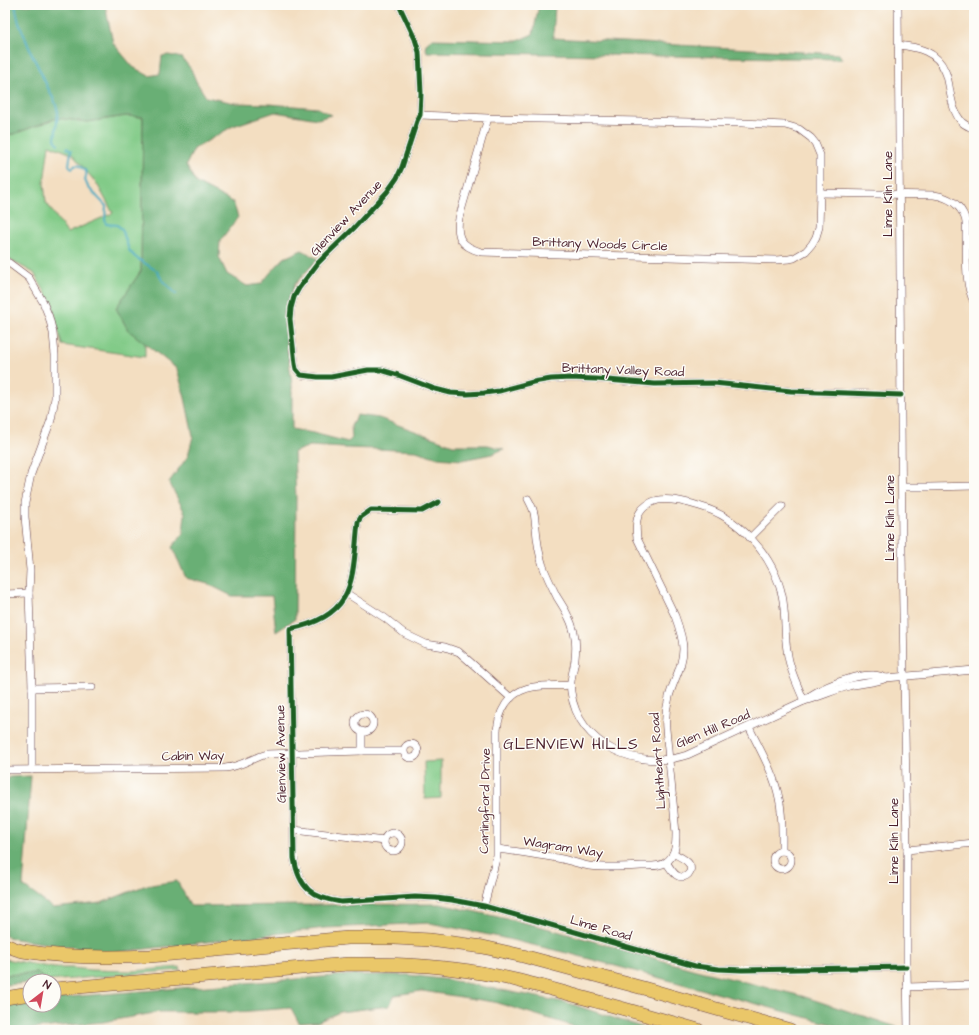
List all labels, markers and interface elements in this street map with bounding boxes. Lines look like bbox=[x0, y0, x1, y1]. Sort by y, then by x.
street label: Lime Kiln Lane bbox=[879, 151, 897, 237]
street label: Glenview Avenue bbox=[306, 176, 386, 260]
street label: Brittany Woods Circle bbox=[532, 233, 668, 256]
street label: Brittany Valley Road bbox=[561, 359, 685, 382]
street label: Lime Kiln Lane bbox=[881, 475, 899, 561]
street label: Glenview Avenue bbox=[271, 705, 291, 803]
street label: Glen Hill Road bbox=[673, 705, 753, 753]
street label: Lightheart Road bbox=[646, 712, 671, 810]
district label: GLENVIEW HILLS bbox=[503, 734, 639, 755]
street label: Cabin Way bbox=[161, 746, 225, 767]
street label: Carlingford Drive bbox=[475, 748, 496, 854]
street label: Lime Kiln Lane bbox=[885, 798, 903, 884]
street label: Wagram Way bbox=[522, 832, 604, 863]
street label: Lime Road bbox=[568, 911, 634, 945]
north arrow bbox=[22, 973, 62, 1013]
text: N bbox=[40, 977, 54, 993]

